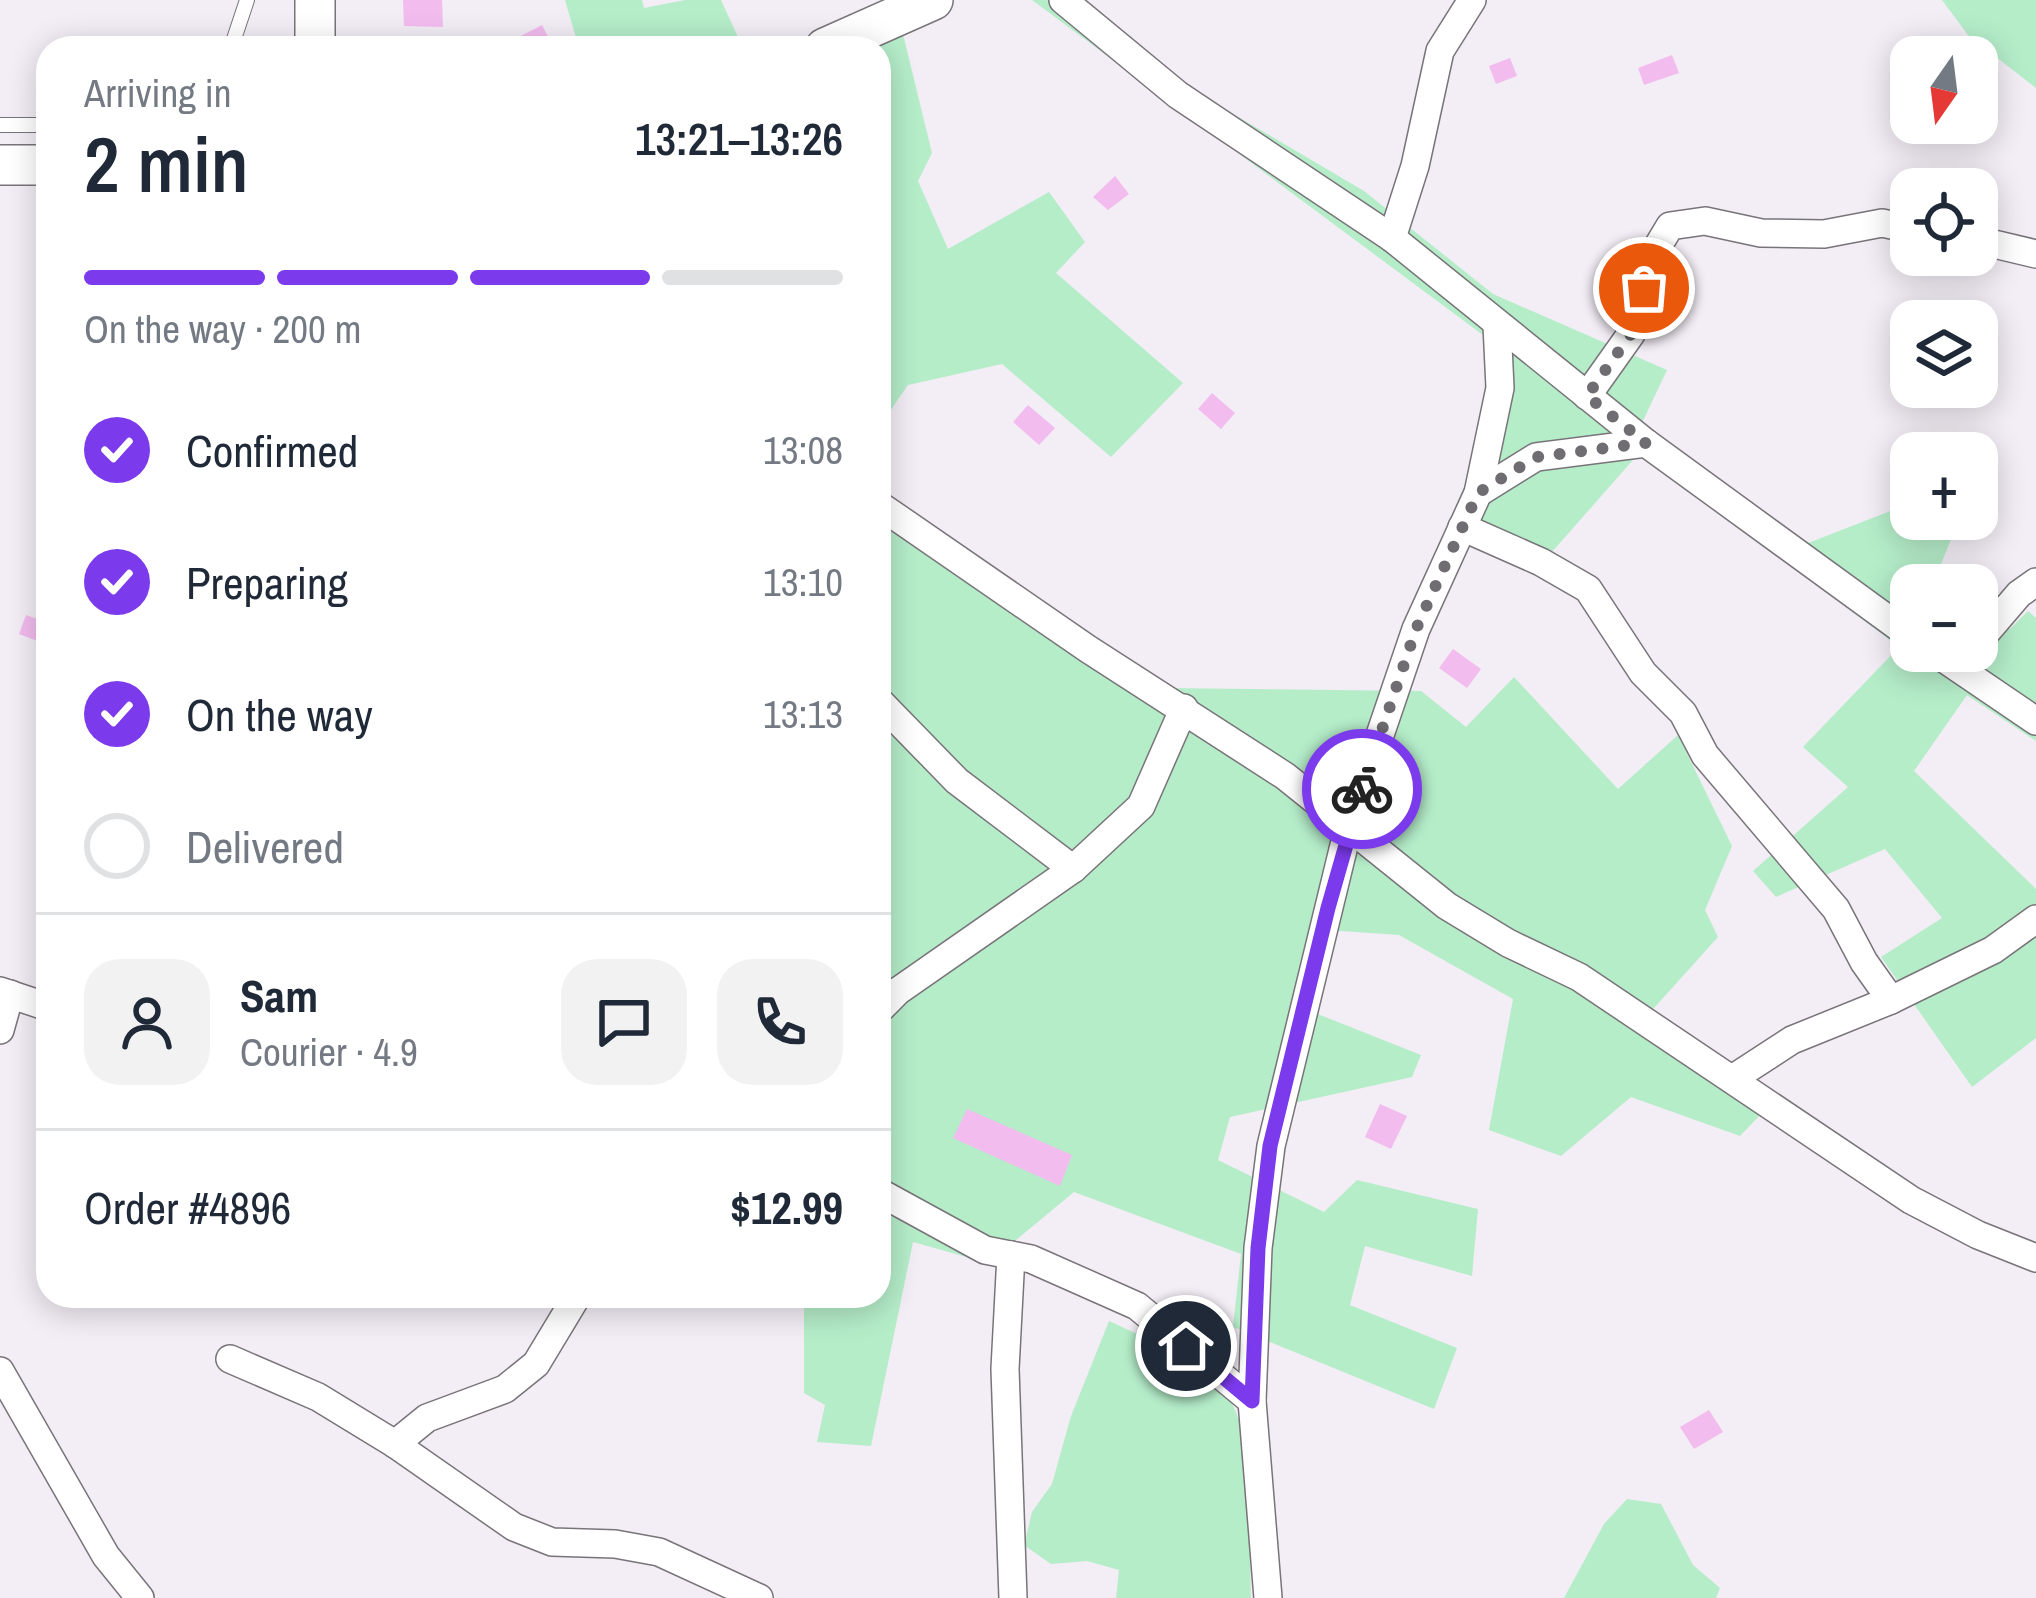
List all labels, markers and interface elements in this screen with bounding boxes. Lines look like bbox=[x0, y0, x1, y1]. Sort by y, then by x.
north arrow bbox=[1890, 36, 1998, 144]
map controls bbox=[1890, 36, 1998, 672]
text: Arriving in bbox=[84, 67, 232, 119]
text: 13:21–13:26 bbox=[635, 108, 843, 169]
text: 2 min bbox=[84, 111, 249, 216]
button: locate bbox=[1890, 168, 1998, 276]
pin bbox=[1593, 237, 1695, 339]
icon: bag bbox=[1611, 255, 1677, 321]
button: layers bbox=[1890, 300, 1998, 408]
text: On the way · 200 m bbox=[84, 303, 361, 355]
icon: check bbox=[84, 417, 150, 483]
text: Confirmed bbox=[186, 420, 358, 481]
text: 13:08 bbox=[763, 424, 843, 476]
button: + bbox=[1890, 432, 1998, 540]
icon: check bbox=[84, 549, 150, 615]
text: Preparing bbox=[186, 552, 348, 613]
text: 13:10 bbox=[763, 556, 843, 608]
button: − bbox=[1890, 564, 1998, 672]
icon: check bbox=[84, 681, 150, 747]
text: On the way bbox=[186, 684, 373, 745]
text: 13:13 bbox=[763, 688, 843, 740]
courier bbox=[1302, 729, 1422, 849]
icon: bike bbox=[1329, 756, 1395, 822]
text: Delivered bbox=[186, 816, 344, 877]
button: person bbox=[84, 959, 210, 1085]
button: chat bbox=[561, 959, 687, 1085]
button: phone bbox=[717, 959, 843, 1085]
text: Sam bbox=[240, 965, 318, 1026]
text: Courier · 4.9 bbox=[240, 1026, 418, 1078]
text: Order #4896 bbox=[84, 1177, 291, 1238]
text: $12.99 bbox=[730, 1177, 843, 1238]
pin bbox=[1135, 1295, 1237, 1397]
icon: home bbox=[1153, 1313, 1219, 1379]

